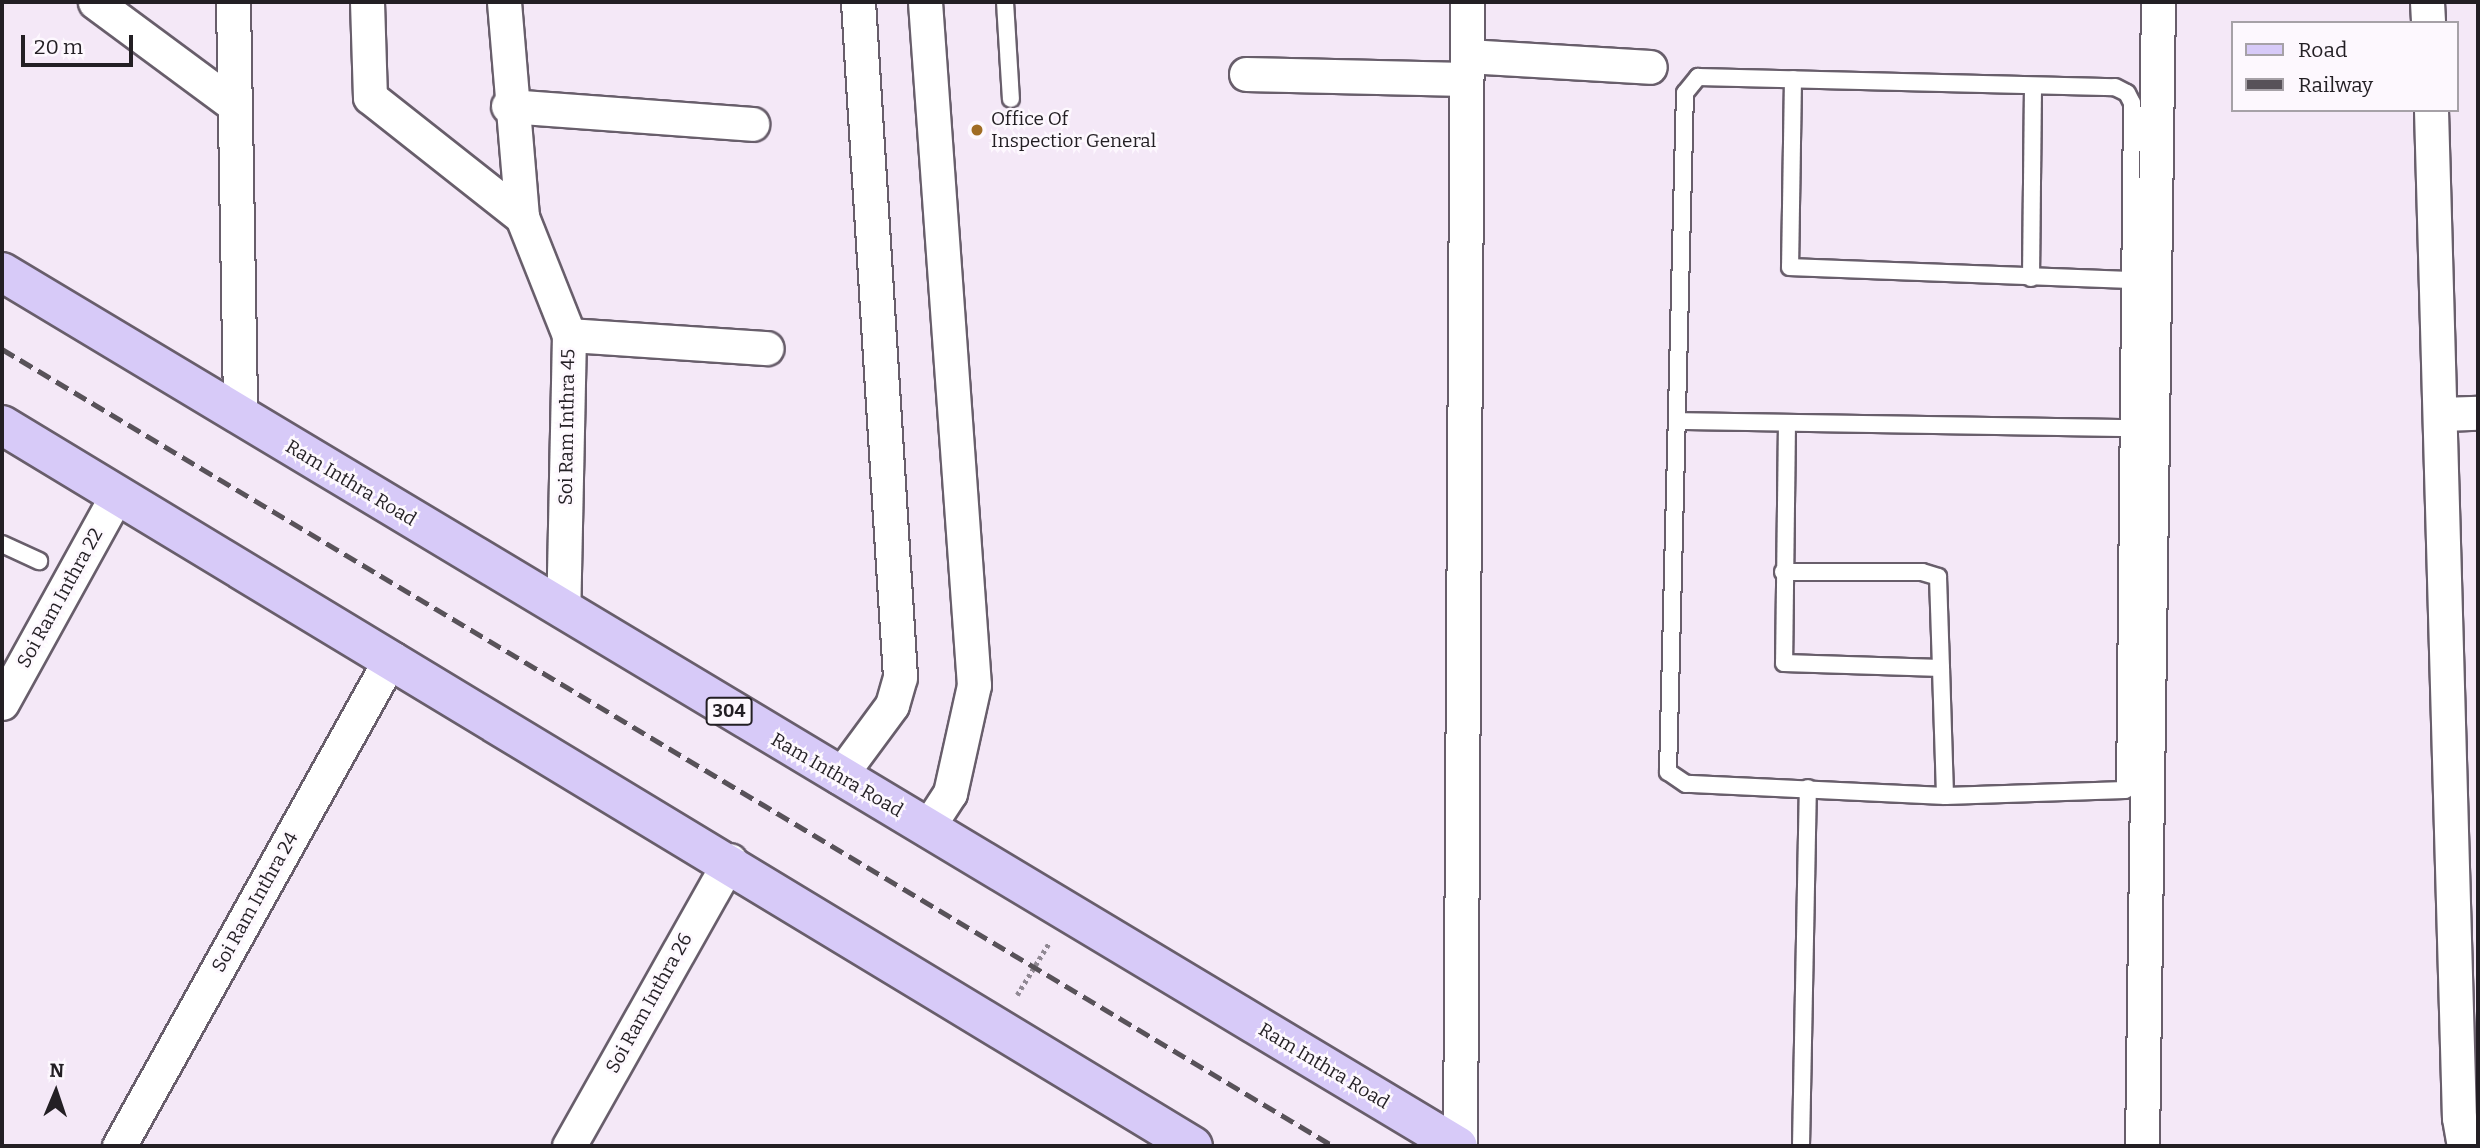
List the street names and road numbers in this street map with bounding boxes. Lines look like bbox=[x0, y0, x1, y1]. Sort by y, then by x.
street label: Soi Ram Inthra 45 bbox=[554, 349, 580, 505]
street label: Ram Inthra Road bbox=[282, 435, 420, 531]
street label: Soi Ram Inthra 22 bbox=[12, 524, 108, 672]
road number: 304 bbox=[704, 696, 754, 726]
street label: Ram Inthra Road bbox=[767, 728, 907, 822]
street label: Soi Ram Inthra 24 bbox=[207, 828, 303, 976]
street label: Soi Ram Inthra 26 bbox=[601, 929, 697, 1077]
street label: Ram Inthra Road bbox=[1255, 1018, 1393, 1114]

